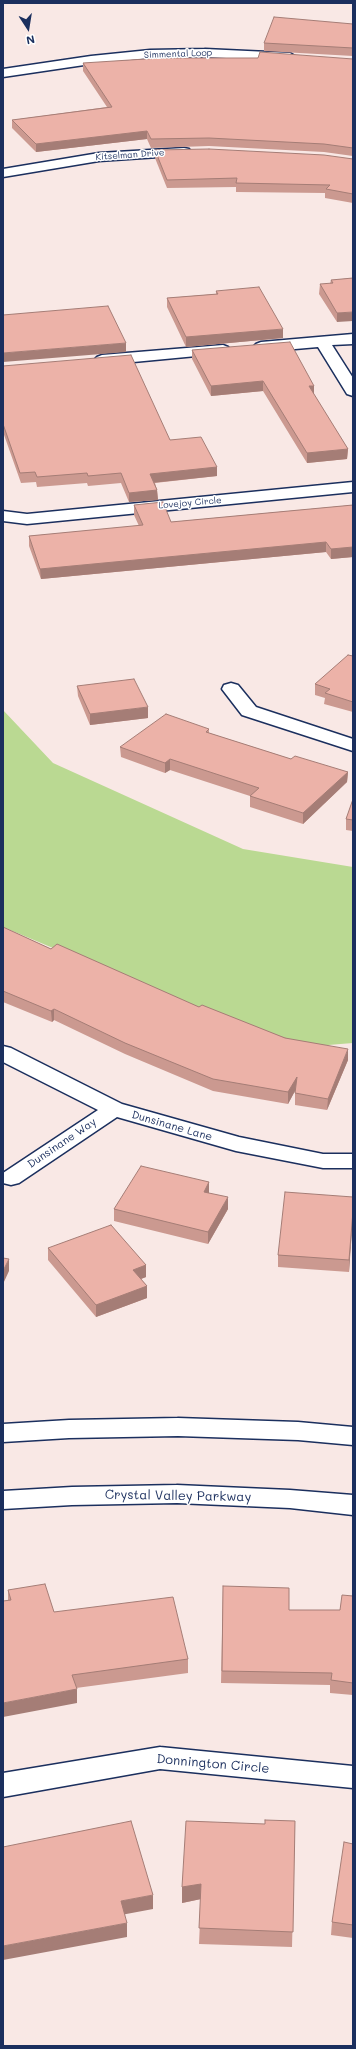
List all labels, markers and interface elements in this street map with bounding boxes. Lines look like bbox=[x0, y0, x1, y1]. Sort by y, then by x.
north arrow bbox=[8, 8, 48, 48]
text: N bbox=[25, 32, 36, 48]
street label: Simmental Loop bbox=[144, 47, 212, 61]
street label: Kitselman Drive bbox=[95, 147, 165, 163]
street label: Lovejoy Circle bbox=[158, 495, 222, 511]
street label: Dunsinane Lane bbox=[130, 1108, 214, 1144]
street label: Dunsinane Way bbox=[25, 1115, 99, 1171]
street label: Crystal Valley Parkway bbox=[105, 1487, 251, 1505]
street label: Donnington Circle bbox=[156, 1751, 270, 1777]

